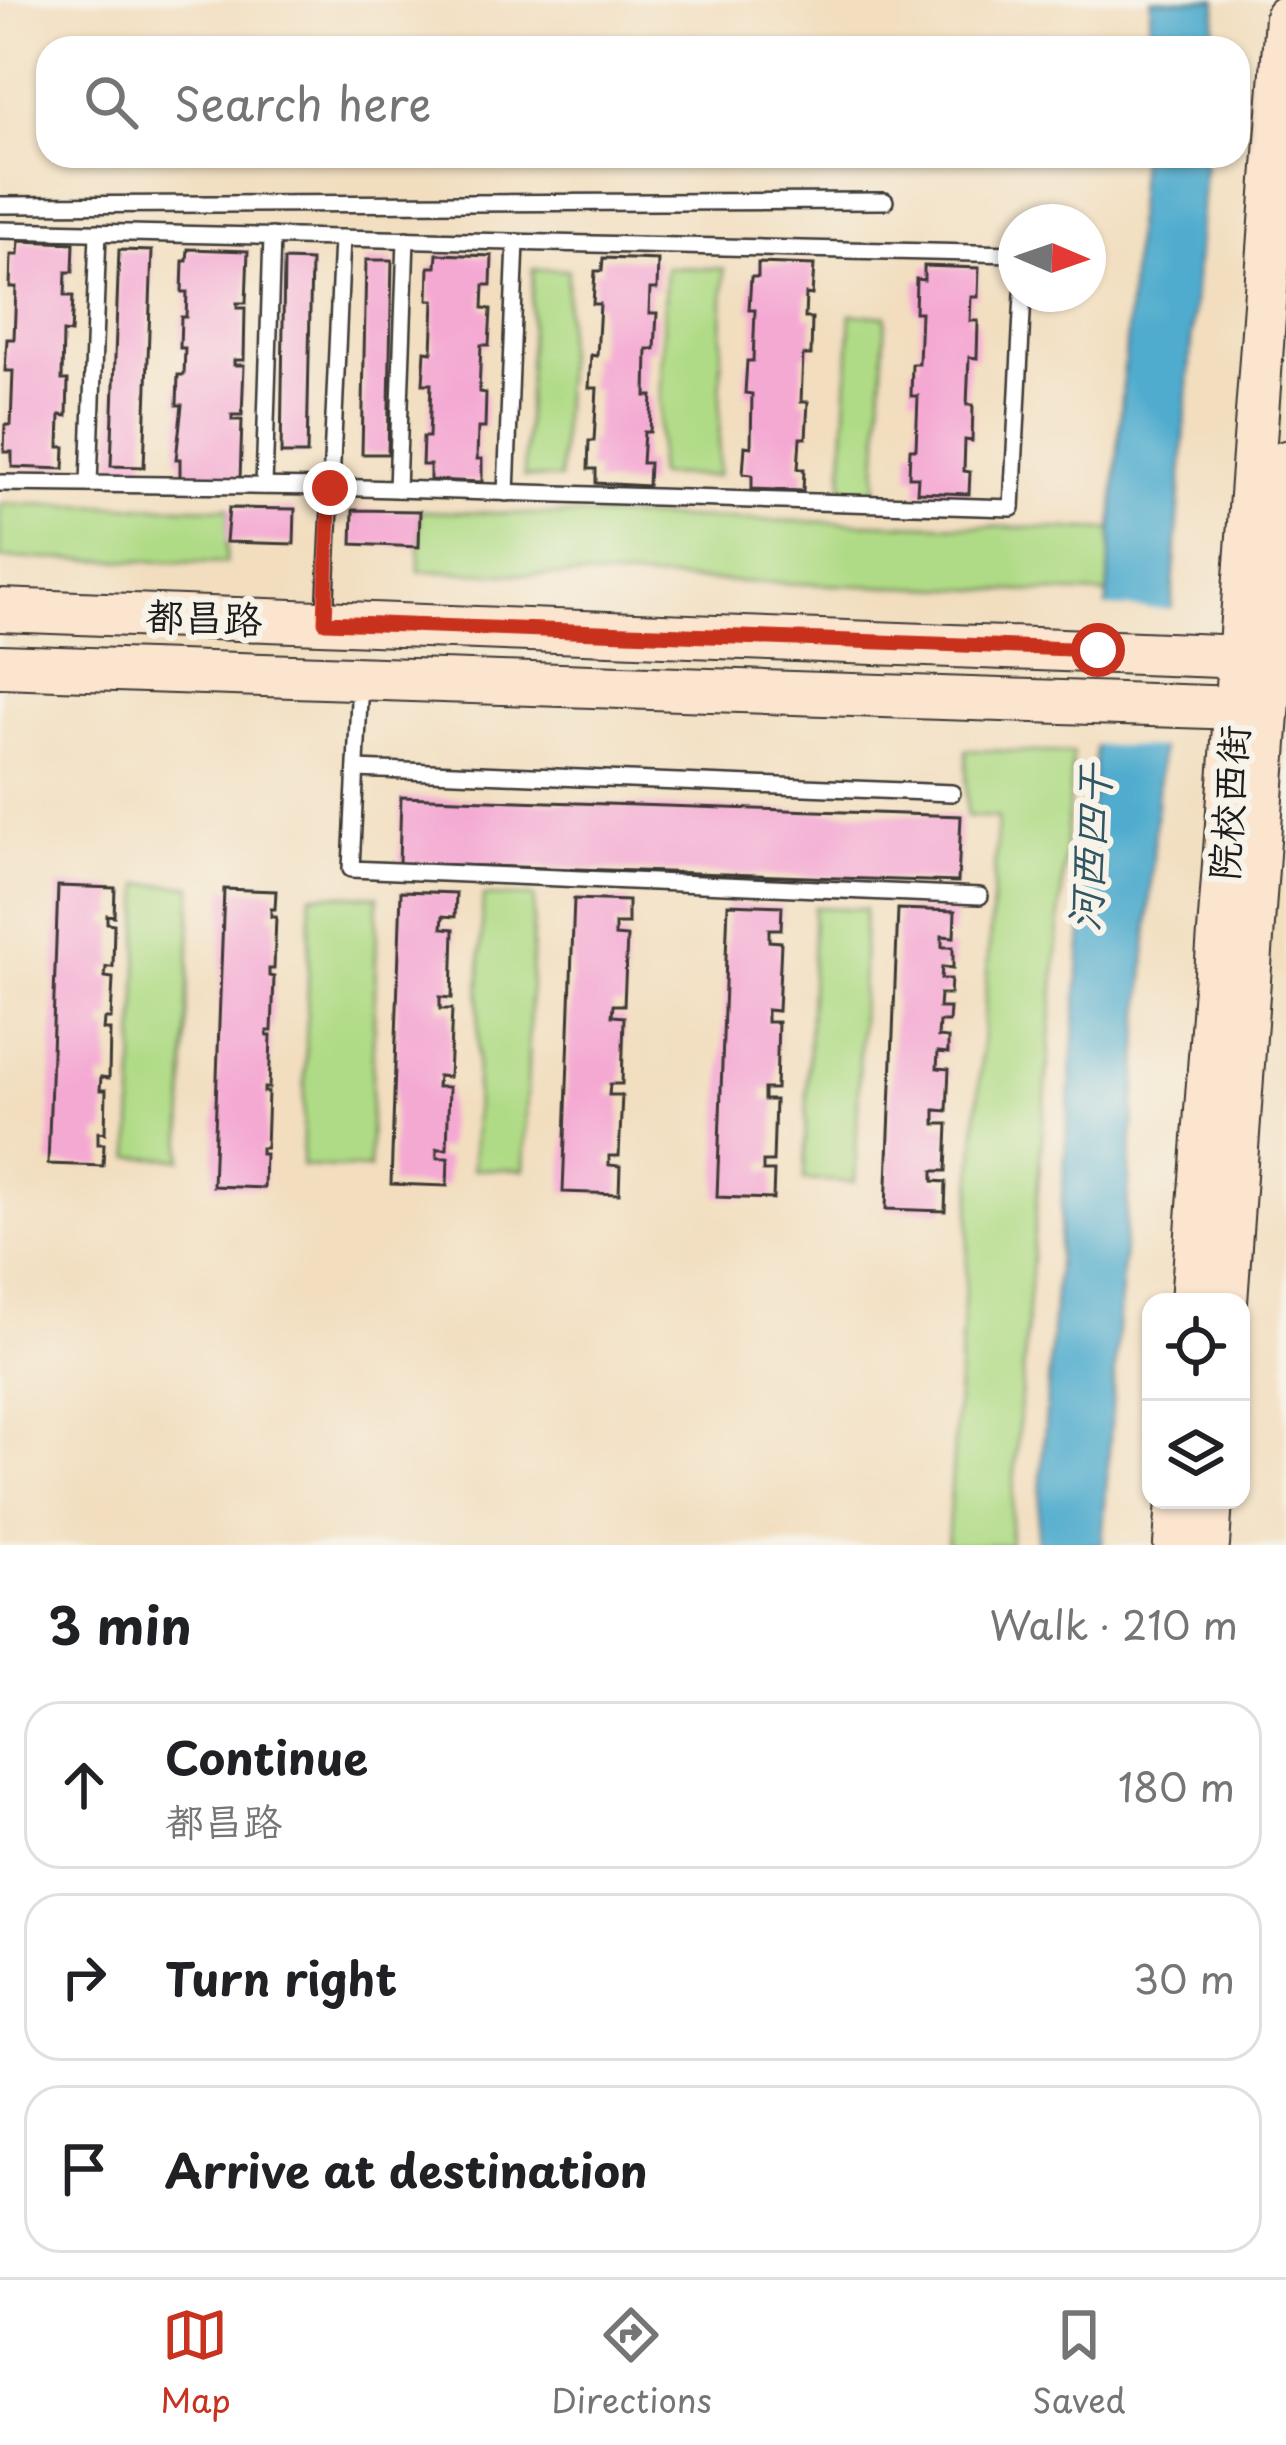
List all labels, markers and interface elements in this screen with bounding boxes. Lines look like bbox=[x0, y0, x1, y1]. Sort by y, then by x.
search box bbox=[36, 36, 1250, 168]
text: Search here bbox=[174, 68, 431, 136]
icon: search bbox=[78, 69, 144, 135]
north arrow bbox=[998, 204, 1106, 312]
route end bbox=[303, 461, 357, 515]
street label: 都昌路 bbox=[145, 584, 264, 647]
route start bbox=[1071, 623, 1125, 677]
street label: 院校西街 bbox=[1192, 723, 1261, 883]
water label: 河西四干 bbox=[1050, 760, 1125, 934]
map controls bbox=[1142, 1293, 1250, 1509]
button: locate bbox=[1142, 1293, 1250, 1401]
button: layers bbox=[1142, 1401, 1250, 1509]
text: 3 min bbox=[48, 1585, 192, 1662]
text: Walk · 210 m bbox=[989, 1594, 1238, 1653]
text: Continue bbox=[165, 1722, 368, 1790]
icon: ahead bbox=[51, 1752, 117, 1818]
text: 180 m bbox=[1118, 1756, 1235, 1815]
text: 都昌路 bbox=[165, 1790, 282, 1849]
text: Turn right bbox=[165, 1943, 397, 2011]
icon: right bbox=[51, 1944, 117, 2010]
text: 30 m bbox=[1132, 1948, 1235, 2007]
text: Arrive at destination bbox=[165, 2135, 648, 2203]
icon: arrive bbox=[51, 2136, 117, 2202]
tab: Map bbox=[160, 2302, 231, 2424]
tab: Directions bbox=[551, 2302, 712, 2424]
tab: Saved bbox=[1032, 2302, 1126, 2424]

